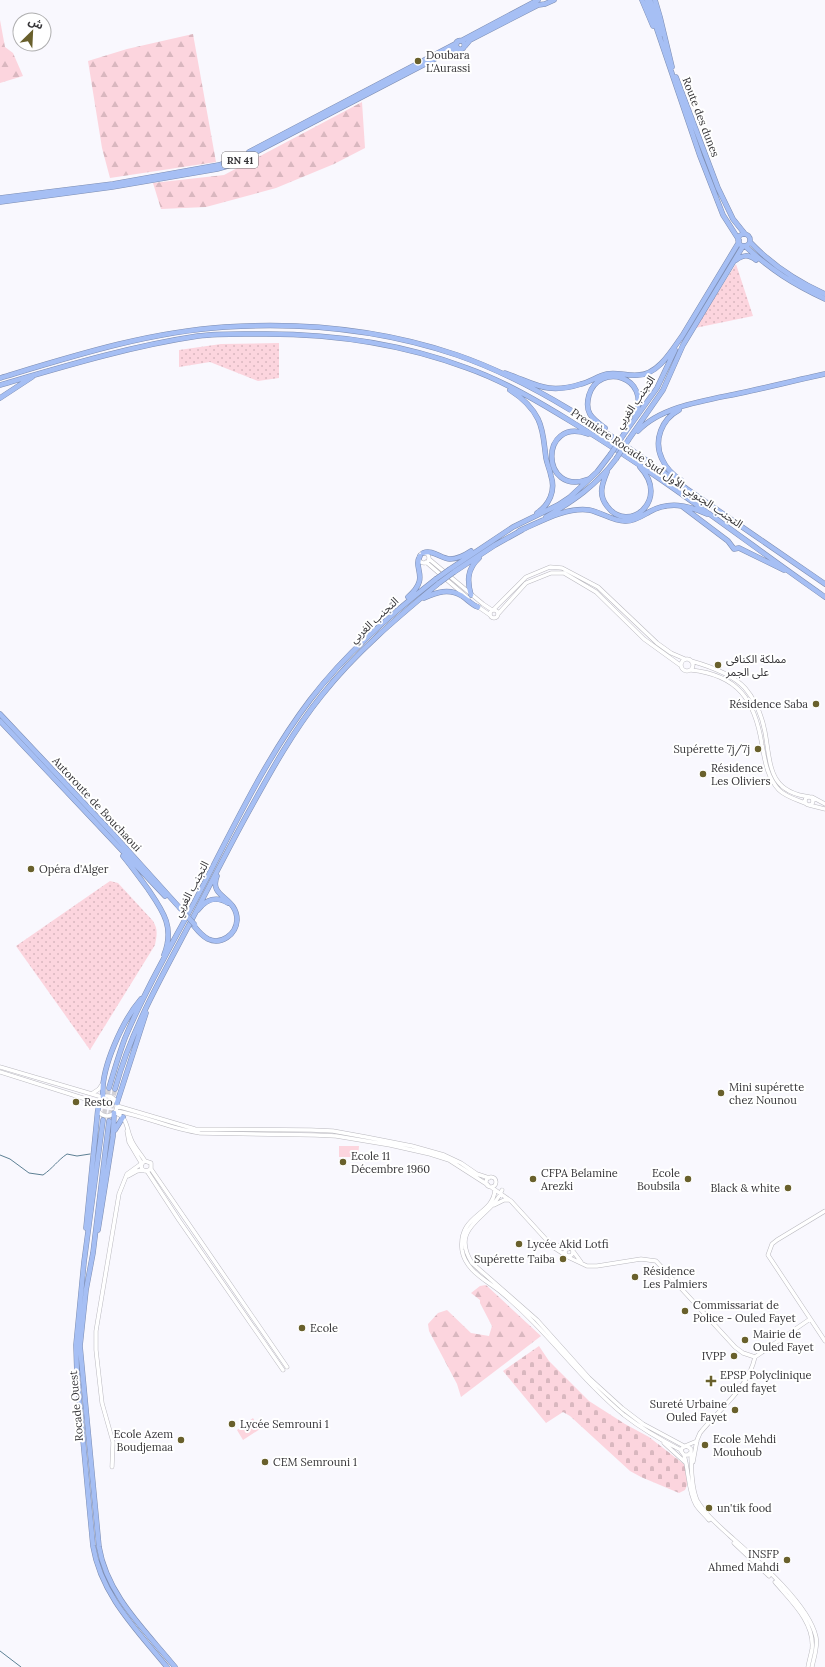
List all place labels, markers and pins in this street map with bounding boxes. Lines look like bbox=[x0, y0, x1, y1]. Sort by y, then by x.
place label: Doubara L'Aurassi bbox=[426, 48, 470, 75]
marker: Doubara L'Aurassi bbox=[413, 56, 423, 66]
place label: مملكة الكنافى على الجمر bbox=[725, 652, 787, 679]
marker: مملكة الكنافى على الجمر bbox=[713, 660, 723, 670]
place label: Résidence Saba bbox=[729, 697, 808, 711]
marker: Résidence Saba bbox=[811, 699, 821, 709]
place label: Supérette 7j/7j bbox=[673, 742, 750, 757]
marker: Supérette 7j/7j bbox=[753, 744, 763, 754]
place label: Résidence Les Oliviers bbox=[711, 761, 771, 788]
marker: Résidence Les Oliviers bbox=[698, 769, 708, 779]
place label: Opéra d'Alger bbox=[39, 862, 109, 876]
marker: Opéra d'Alger bbox=[26, 864, 36, 874]
place label: Mini supérette chez Nounou bbox=[729, 1080, 804, 1107]
marker: Mini supérette chez Nounou bbox=[716, 1088, 726, 1098]
place label: Resto bbox=[84, 1095, 113, 1109]
marker: Resto bbox=[71, 1097, 81, 1107]
place label: Ecole 11 Décembre 1960 bbox=[351, 1149, 430, 1176]
marker: Ecole 11 Décembre 1960 bbox=[338, 1157, 348, 1167]
place label: CFPA Belamine Arezki bbox=[540, 1166, 618, 1193]
place label: Ecole Boubsila bbox=[637, 1166, 680, 1193]
marker: CFPA Belamine Arezki bbox=[528, 1174, 538, 1184]
marker: Ecole Boubsila bbox=[683, 1174, 693, 1184]
place label: Black & white bbox=[711, 1181, 780, 1195]
marker: Black & white bbox=[783, 1183, 793, 1193]
place label: Lycée Akid Lotfi bbox=[527, 1237, 609, 1251]
marker: Lycée Akid Lotfi bbox=[514, 1239, 524, 1249]
place label: Supérette Taiba bbox=[474, 1252, 555, 1266]
marker: Supérette Taiba bbox=[558, 1254, 568, 1264]
place label: Résidence Les Palmiers bbox=[643, 1264, 707, 1291]
marker: Résidence Les Palmiers bbox=[630, 1272, 640, 1282]
place label: Commissariat de Police - Ouled Fayet bbox=[693, 1298, 796, 1325]
marker: Commissariat de Police - Ouled Fayet bbox=[680, 1306, 690, 1316]
place label: Ecole bbox=[310, 1321, 338, 1335]
marker: Ecole bbox=[297, 1323, 307, 1333]
place label: Mairie de Ouled Fayet bbox=[753, 1327, 814, 1354]
marker: Mairie de Ouled Fayet bbox=[740, 1335, 750, 1345]
place label: IVPP bbox=[702, 1349, 726, 1363]
marker: IVPP bbox=[729, 1351, 739, 1361]
place label: EPSP Polyclinique ouled fayet bbox=[720, 1368, 812, 1395]
marker: EPSP Polyclinique ouled fayet bbox=[705, 1375, 717, 1387]
place label: Sureté Urbaine Ouled Fayet bbox=[650, 1397, 728, 1424]
marker: Sureté Urbaine Ouled Fayet bbox=[730, 1405, 740, 1415]
place label: Lycée Semrouni 1 bbox=[240, 1417, 329, 1431]
marker: Lycée Semrouni 1 bbox=[227, 1419, 237, 1429]
place label: Ecole Azem Boudjemaa bbox=[114, 1427, 173, 1454]
place label: Ecole Mehdi Mouhoub bbox=[713, 1432, 776, 1459]
marker: Ecole Azem Boudjemaa bbox=[176, 1435, 186, 1445]
marker: Ecole Mehdi Mouhoub bbox=[700, 1440, 710, 1450]
place label: CEM Semrouni 1 bbox=[273, 1455, 357, 1469]
marker: CEM Semrouni 1 bbox=[260, 1457, 270, 1467]
place label: un'tik food bbox=[717, 1501, 772, 1515]
marker: un'tik food bbox=[704, 1503, 714, 1513]
place label: INSFP Ahmed Mahdi bbox=[707, 1547, 779, 1574]
marker: INSFP Ahmed Mahdi bbox=[782, 1555, 792, 1565]

